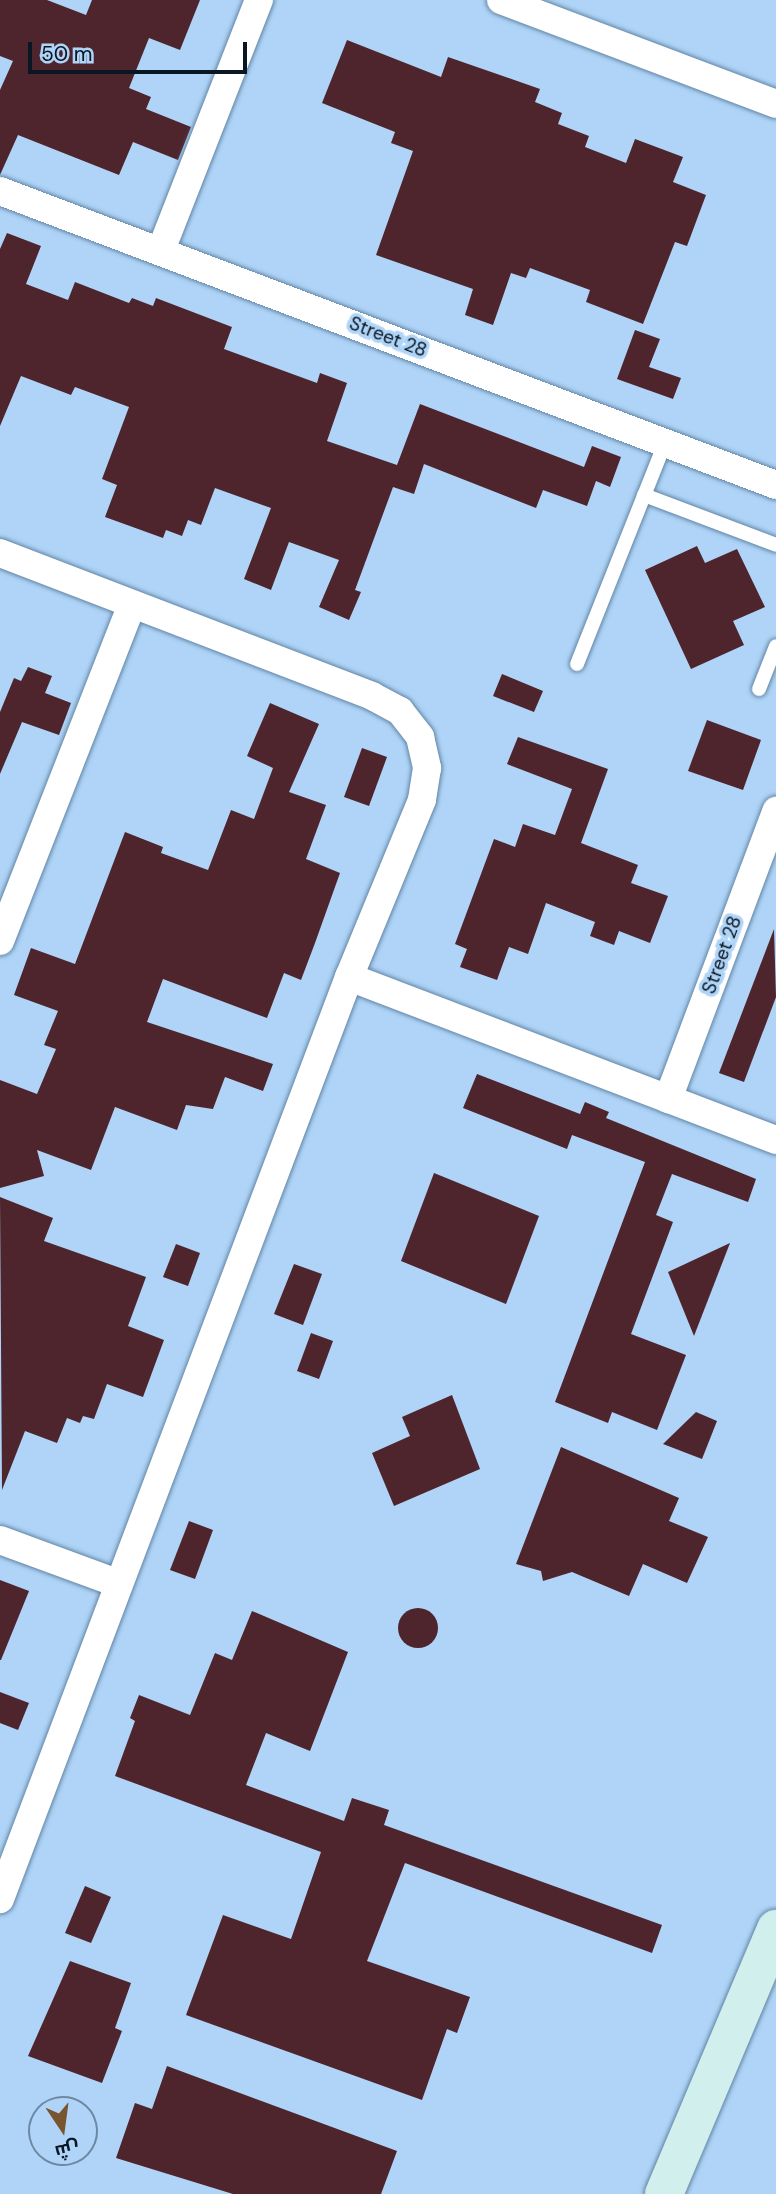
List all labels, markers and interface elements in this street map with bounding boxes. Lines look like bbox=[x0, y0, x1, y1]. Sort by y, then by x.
scale bar bbox=[32, 28, 250, 72]
text: 50 m bbox=[41, 40, 92, 68]
street label: Street 28 bbox=[346, 312, 430, 362]
street label: Street 28 bbox=[697, 913, 747, 997]
north arrow bbox=[28, 2096, 98, 2166]
text: ش bbox=[53, 2135, 82, 2165]

